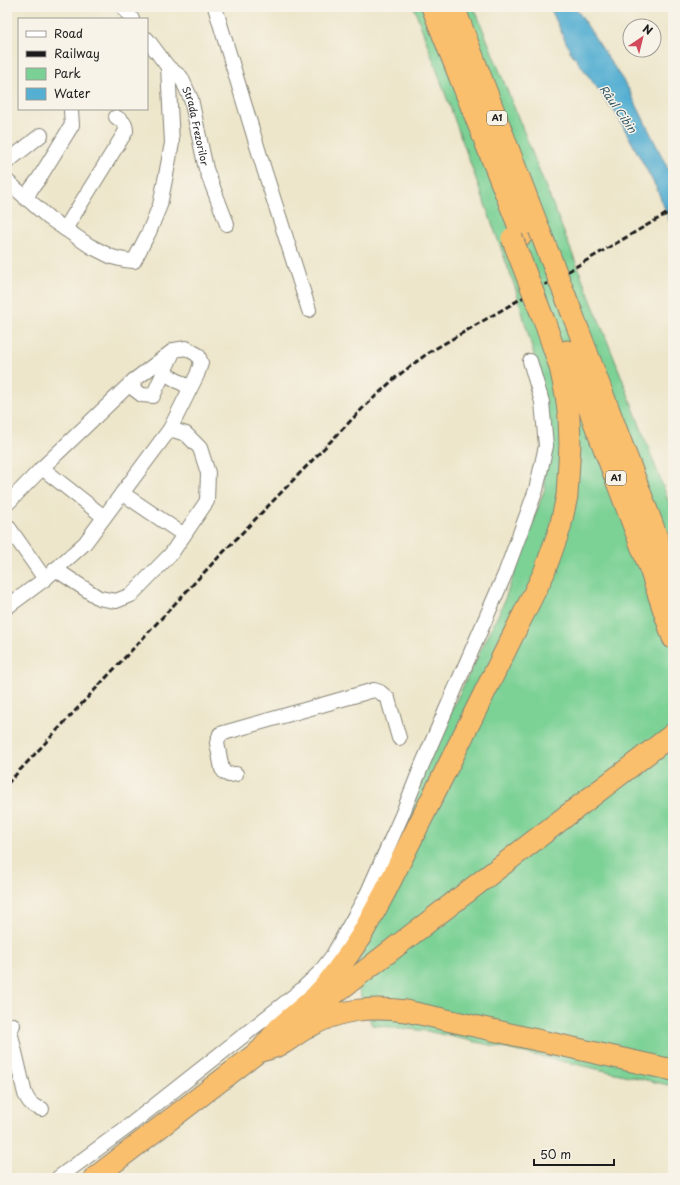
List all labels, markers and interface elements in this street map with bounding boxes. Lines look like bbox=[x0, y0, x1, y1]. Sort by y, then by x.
legend bbox=[18, 18, 148, 110]
north arrow bbox=[622, 18, 662, 58]
text: N bbox=[640, 20, 657, 39]
text: Road bbox=[54, 24, 83, 42]
text: Railway bbox=[54, 44, 100, 62]
text: Park bbox=[54, 64, 81, 82]
water label: Râul Cibin bbox=[596, 81, 642, 137]
text: Water bbox=[54, 84, 91, 102]
street label: Strada Frezorilor bbox=[179, 84, 213, 167]
road number: A1 bbox=[487, 111, 507, 125]
road number: A1 bbox=[606, 471, 626, 485]
scale bar bbox=[534, 1141, 614, 1167]
text: 50 m bbox=[540, 1145, 571, 1163]

